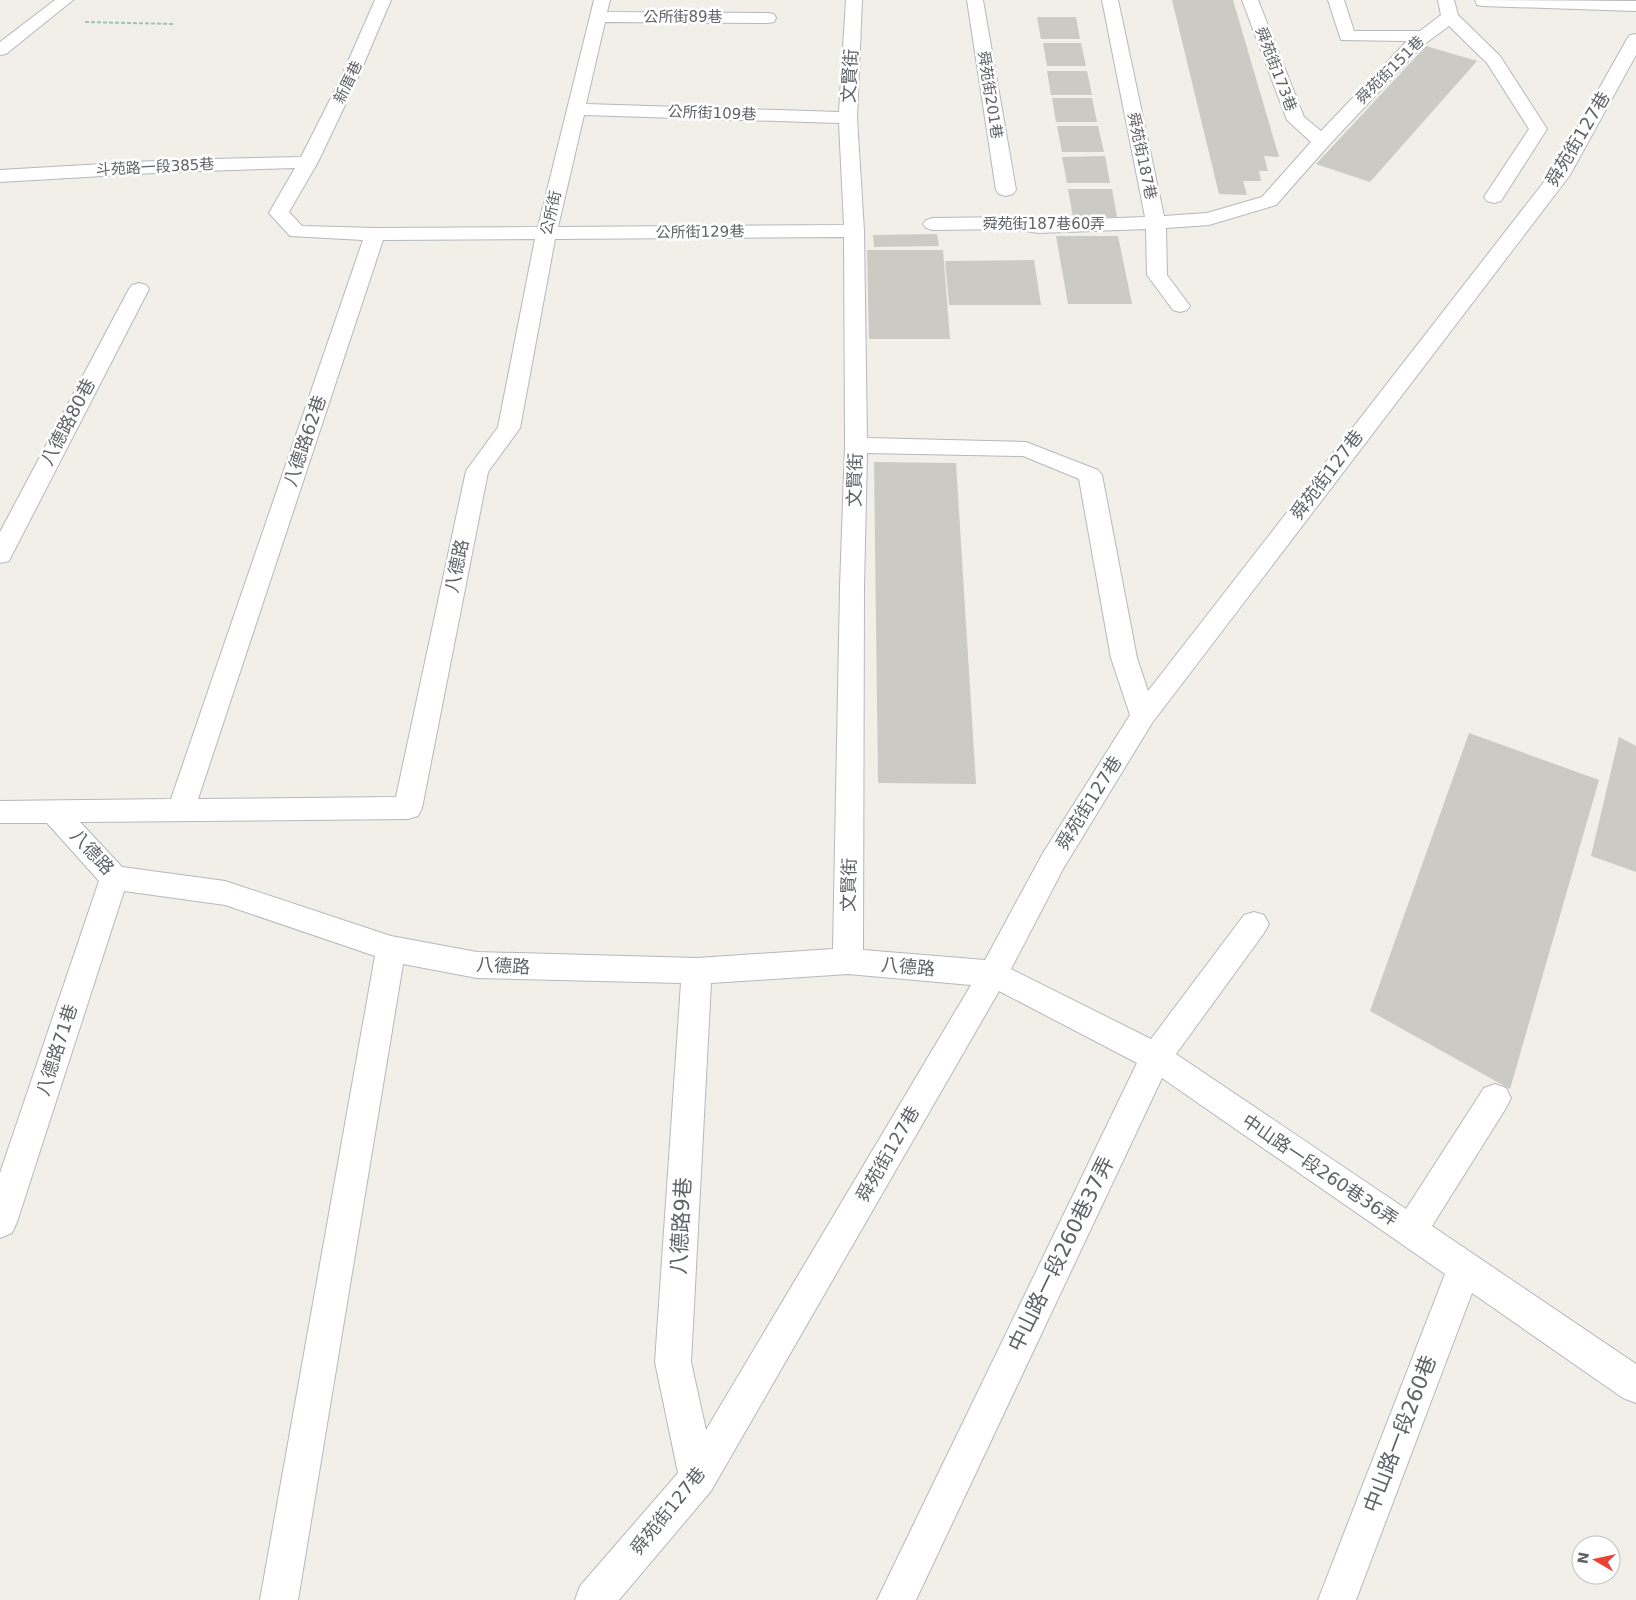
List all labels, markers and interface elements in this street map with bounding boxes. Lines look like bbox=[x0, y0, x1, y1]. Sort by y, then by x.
street label: 公所街89巷 bbox=[643, 8, 723, 26]
street label: 舜苑街173巷 bbox=[1252, 24, 1300, 114]
street label: 舜苑街151巷 bbox=[1352, 32, 1428, 108]
street label: 文賢街 bbox=[838, 48, 861, 103]
street label: 舜苑街201巷 bbox=[974, 50, 1006, 140]
street label: 新厝巷 bbox=[330, 58, 366, 106]
street label: 舜苑街127巷 bbox=[1541, 88, 1614, 190]
street label: 公所街109巷 bbox=[667, 102, 757, 124]
street label: 舜苑街187巷 bbox=[1124, 111, 1160, 201]
street label: 斗苑路一段385巷 bbox=[95, 155, 215, 179]
street label: 公所街 bbox=[537, 189, 565, 237]
street label: 舜苑街187巷60弄 bbox=[983, 215, 1105, 233]
street label: 公所街129巷 bbox=[656, 222, 744, 242]
street label: 八德路80巷 bbox=[36, 375, 99, 469]
street label: 八德路62巷 bbox=[279, 393, 330, 489]
street label: 舜苑街127巷 bbox=[1286, 426, 1367, 523]
street label: 文賢街 bbox=[844, 453, 865, 507]
street label: 八德路 bbox=[441, 537, 472, 594]
street label: 舜苑街127巷 bbox=[1051, 752, 1126, 853]
street label: 八德路 bbox=[66, 825, 118, 879]
street label: 文賢街 bbox=[838, 858, 859, 912]
street label: 八德路 bbox=[476, 954, 531, 977]
street label: 八德路 bbox=[880, 954, 936, 979]
street label: 八德路71巷 bbox=[32, 1001, 81, 1098]
street label: 舜苑街127巷 bbox=[852, 1102, 923, 1205]
street label: 中山路一段260巷36弄 bbox=[1238, 1110, 1402, 1230]
street label: 中山路一段260巷37弄 bbox=[1003, 1153, 1119, 1355]
street label: 八德路9巷 bbox=[666, 1177, 696, 1275]
street label: 中山路一段260巷 bbox=[1359, 1352, 1441, 1516]
street label: 舜苑街127巷 bbox=[626, 1463, 709, 1559]
north arrow bbox=[1571, 1535, 1621, 1585]
text: N bbox=[1574, 1551, 1592, 1565]

